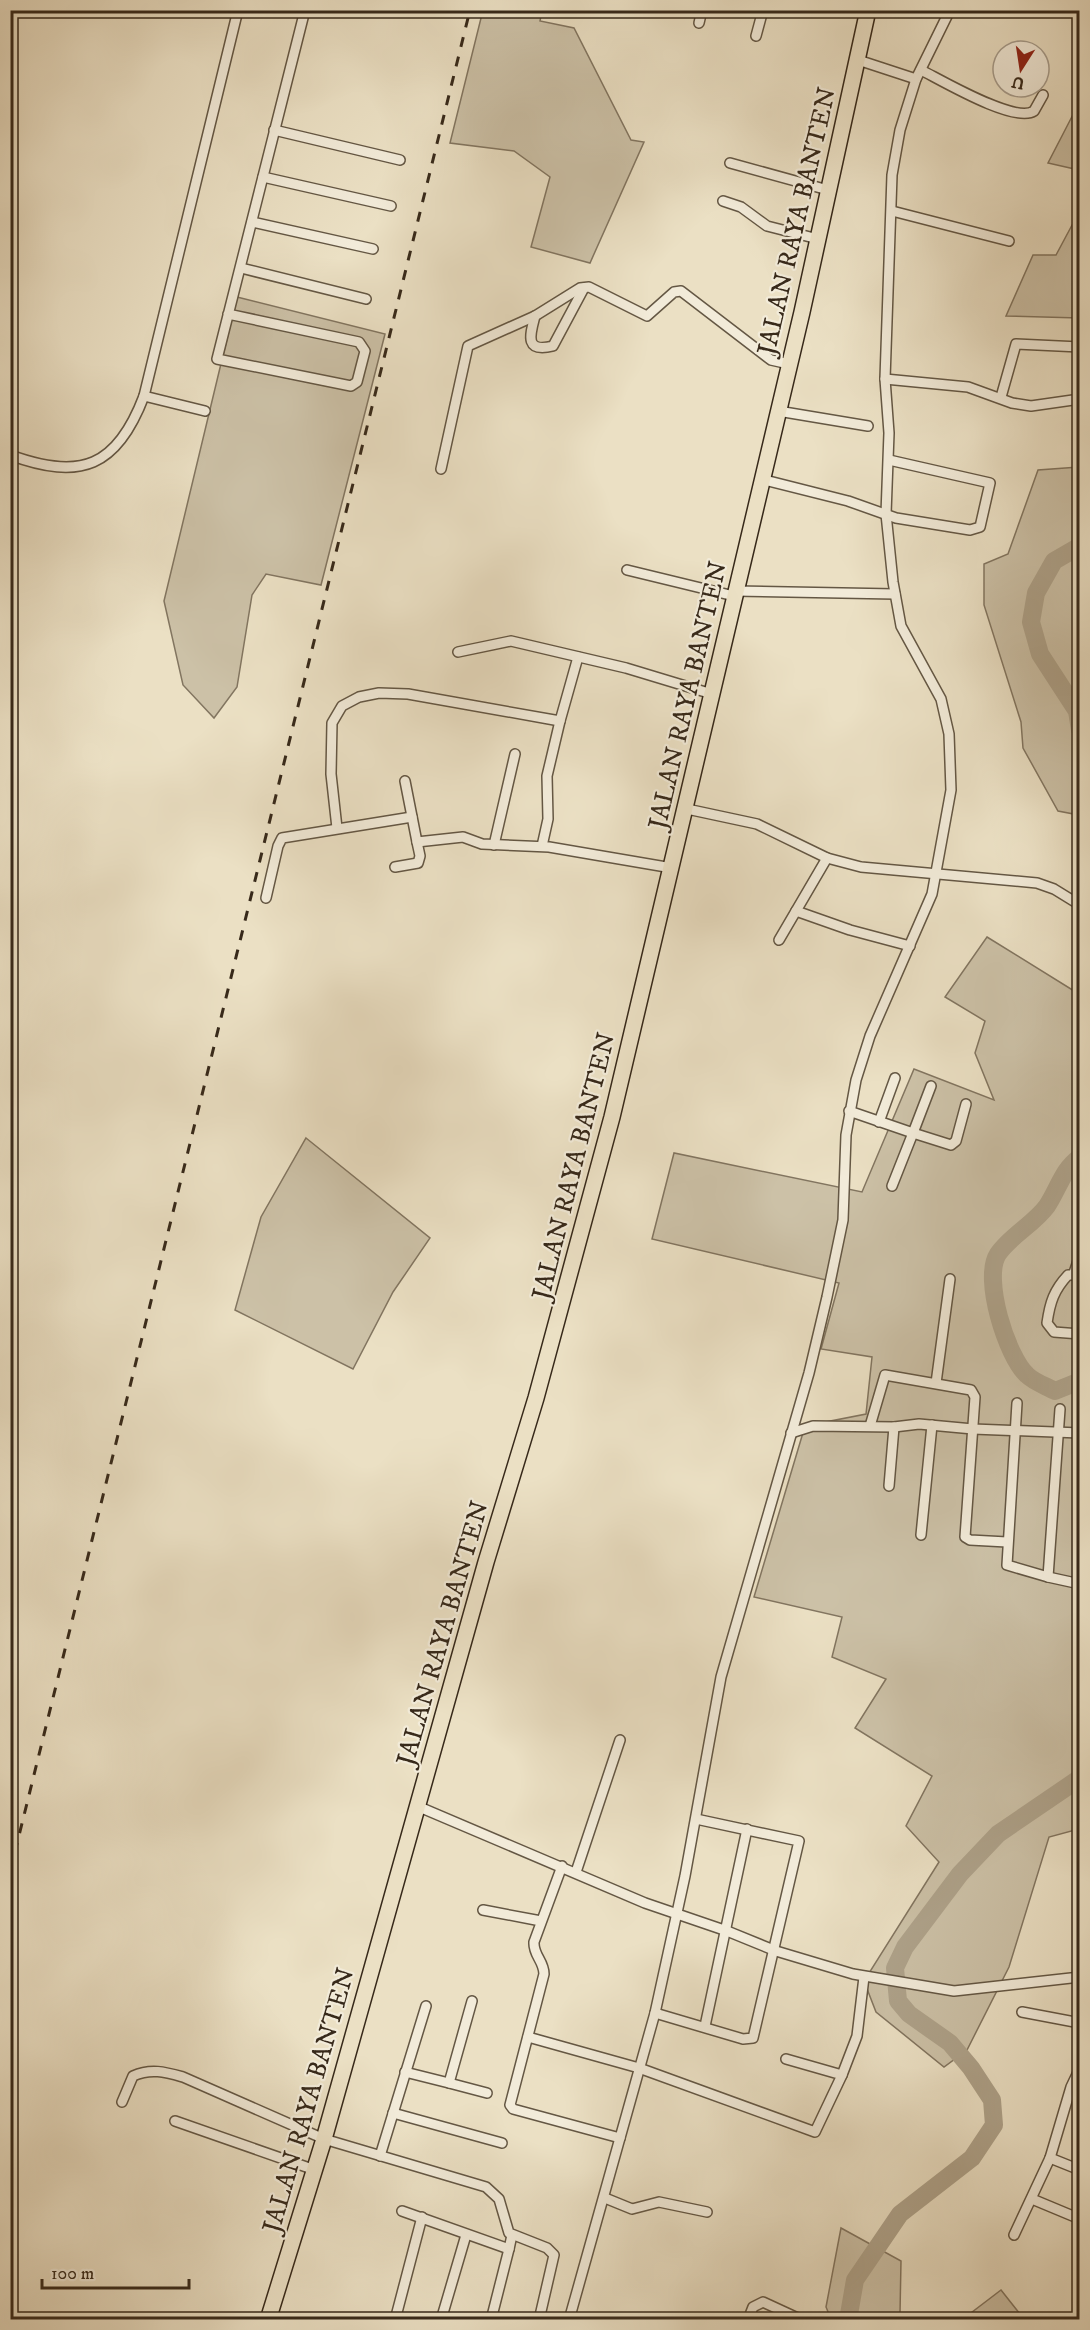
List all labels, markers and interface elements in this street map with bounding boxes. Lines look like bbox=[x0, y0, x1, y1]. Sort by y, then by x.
north arrow bbox=[991, 39, 1051, 99]
text: U bbox=[1009, 71, 1026, 94]
street label: JALAN RAYA BANTEN bbox=[750, 84, 844, 361]
street label: JALAN RAYA BANTEN bbox=[641, 558, 735, 835]
street label: JALAN RAYA BANTEN bbox=[525, 1029, 624, 1305]
street label: JALAN RAYA BANTEN bbox=[389, 1497, 497, 1772]
street label: JALAN RAYA BANTEN bbox=[255, 1964, 363, 2239]
scale bar bbox=[42, 2252, 189, 2290]
text: 100 m bbox=[51, 2263, 94, 2285]

